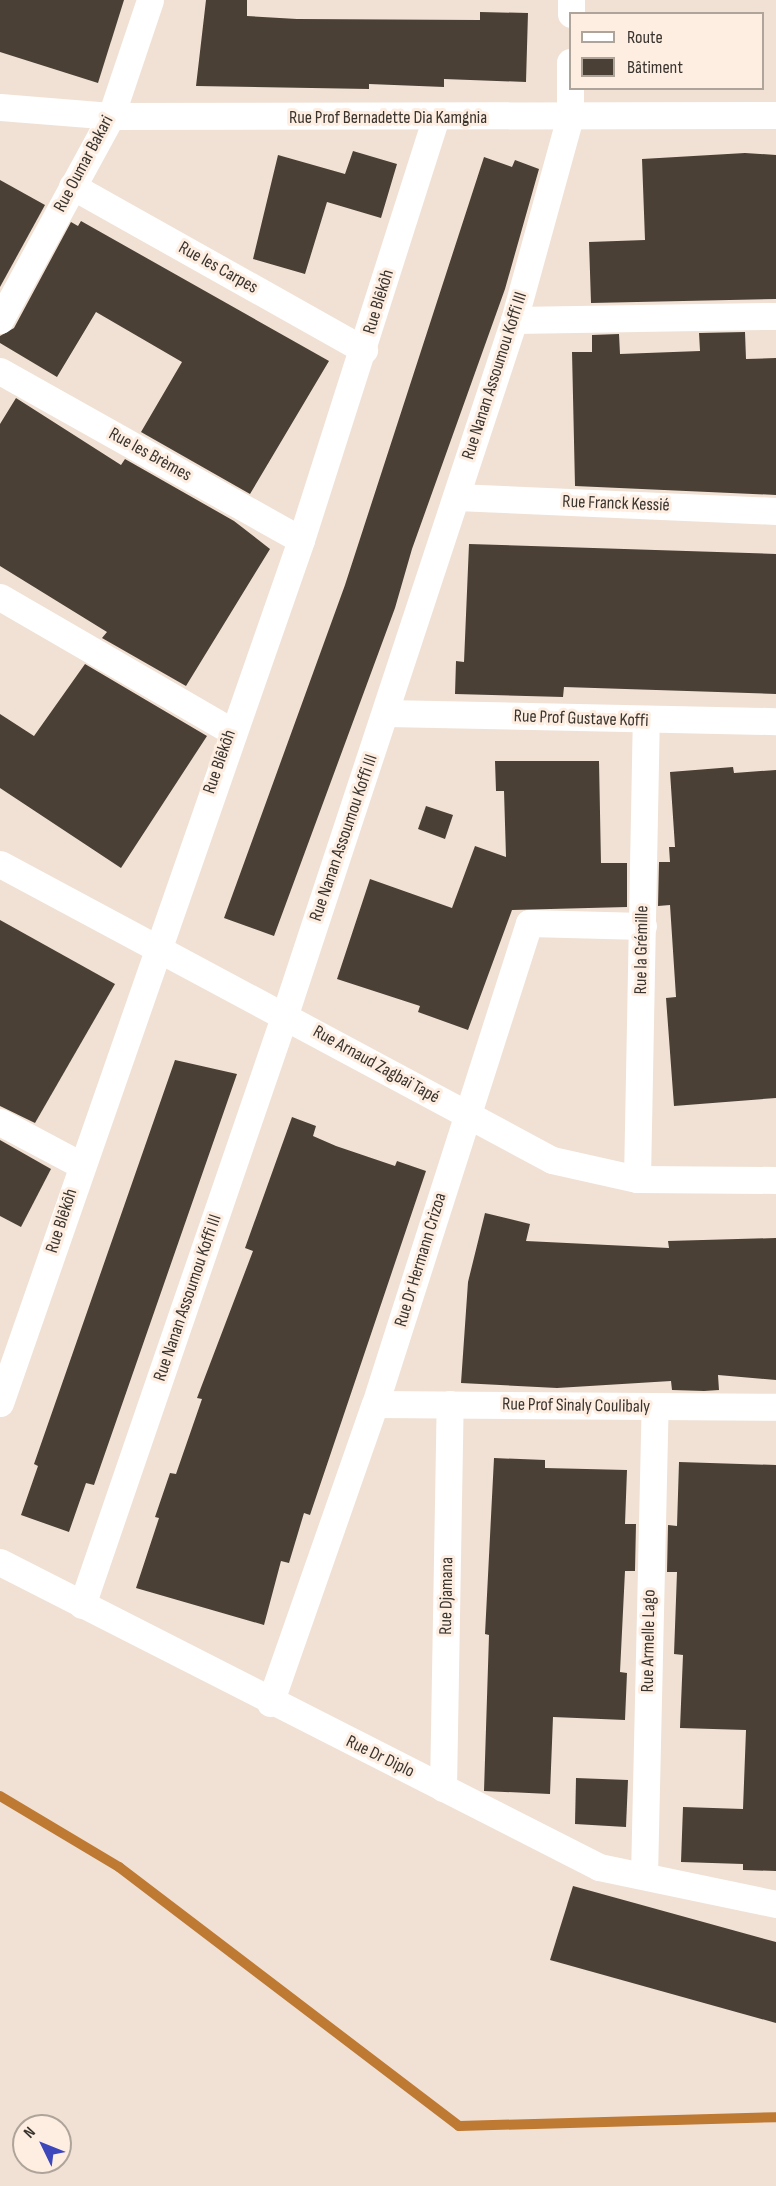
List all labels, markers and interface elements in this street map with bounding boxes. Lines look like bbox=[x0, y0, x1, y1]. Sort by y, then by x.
legend bbox=[569, 12, 764, 90]
text: Route bbox=[627, 27, 663, 48]
text: Bâtiment bbox=[627, 57, 683, 78]
street label: Rue Prof Bernadette Dia Kamgnia bbox=[289, 107, 487, 129]
street label: Rue Oumar Bakari bbox=[50, 112, 118, 216]
street label: Rue les Carpes bbox=[174, 237, 262, 299]
street label: Rue Blêkôh bbox=[359, 267, 399, 337]
street label: Rue Nanan Assoumou Koffi III bbox=[458, 290, 532, 462]
street label: Rue les Brèmes bbox=[105, 423, 195, 487]
street label: Rue Franck Kessié bbox=[562, 491, 670, 517]
street label: Rue Prof Gustave Koffi bbox=[513, 706, 649, 732]
street label: Rue Blêkôh bbox=[199, 727, 241, 797]
street label: Rue Nanan Assoumou Koffi III bbox=[305, 752, 383, 924]
street label: Rue la Grémille bbox=[630, 905, 654, 995]
street label: Rue Arnaud Zagbaï Tapé bbox=[309, 1021, 443, 1109]
street label: Rue Blêkôh bbox=[41, 1186, 83, 1256]
street label: Rue Dr Hermann Crizoa bbox=[390, 1190, 452, 1330]
street label: Rue Nanan Assoumou Koffi III bbox=[149, 1212, 227, 1384]
street label: Rue Prof Sinaly Coulibaly bbox=[502, 1394, 650, 1418]
street label: Rue Djamana bbox=[436, 1557, 458, 1635]
street label: Rue Armelle Lago bbox=[637, 1589, 661, 1693]
street label: Rue Dr Diplo bbox=[342, 1731, 418, 1783]
north arrow bbox=[12, 2114, 72, 2174]
text: N bbox=[20, 2123, 40, 2142]

